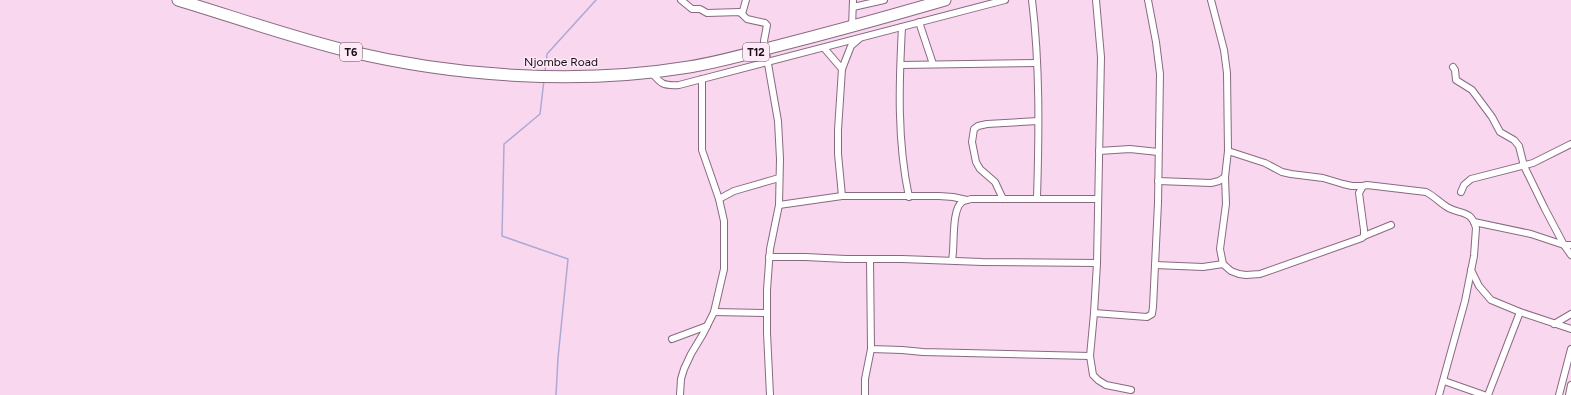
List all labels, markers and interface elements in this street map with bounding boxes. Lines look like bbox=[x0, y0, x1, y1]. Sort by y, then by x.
road number: T6 bbox=[340, 43, 362, 61]
road number: T12 bbox=[743, 43, 769, 61]
street label: Njombe Road bbox=[524, 55, 598, 69]

